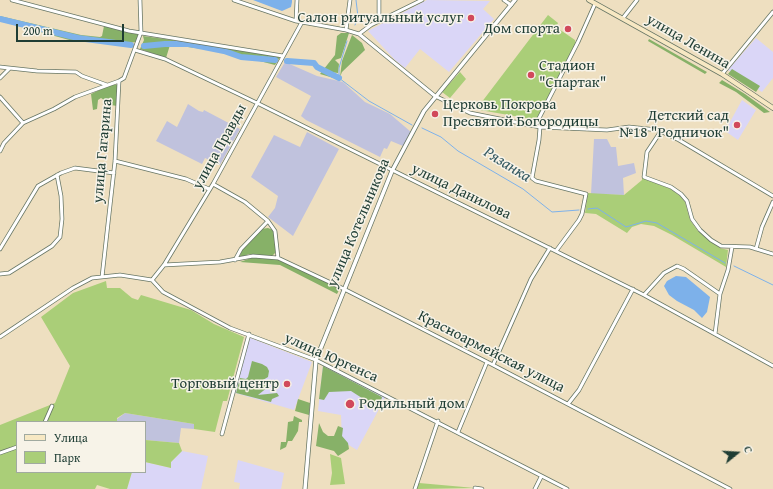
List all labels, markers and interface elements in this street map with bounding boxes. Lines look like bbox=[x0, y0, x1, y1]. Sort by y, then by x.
place label: Салон ритуальный услуг bbox=[297, 9, 463, 27]
street label: улица Ленина bbox=[643, 11, 733, 73]
marker: Салон ритуальный услуг bbox=[466, 13, 476, 23]
scale bar bbox=[18, 16, 126, 42]
place label: Дом спорта bbox=[483, 20, 560, 38]
text: 200 m bbox=[23, 22, 53, 39]
marker: Дом спорта bbox=[563, 24, 573, 34]
place label: Стадион "Спартак" bbox=[539, 57, 606, 92]
marker: Стадион "Спартак" bbox=[526, 70, 536, 80]
place label: Церковь Покрова Пресвятой Богородицы bbox=[443, 96, 598, 131]
street label: улица Гагарина bbox=[89, 98, 117, 204]
street label: улица Правды bbox=[189, 101, 251, 193]
place label: Детский сад №18 "Родничок" bbox=[619, 107, 729, 142]
marker: Церковь Покрова Пресвятой Богородицы bbox=[430, 109, 440, 119]
marker: Детский сад №18 "Родничок" bbox=[732, 120, 742, 130]
water label: Рязанка bbox=[480, 143, 534, 187]
street label: улица Котельникова bbox=[324, 156, 394, 290]
street label: улица Данилова bbox=[408, 160, 514, 224]
street label: Красноармейская улица bbox=[415, 307, 567, 397]
street label: улица Юргенса bbox=[281, 329, 381, 387]
place label: Торговый центр bbox=[171, 375, 279, 393]
marker: Торговый центр bbox=[282, 379, 292, 389]
place label: Родильный дом bbox=[359, 395, 465, 413]
marker: Родильный дом bbox=[344, 398, 356, 410]
legend bbox=[16, 421, 146, 473]
text: Улица bbox=[54, 429, 88, 446]
north arrow bbox=[717, 433, 757, 473]
text: С bbox=[740, 444, 757, 455]
text: Парк bbox=[54, 449, 80, 466]

